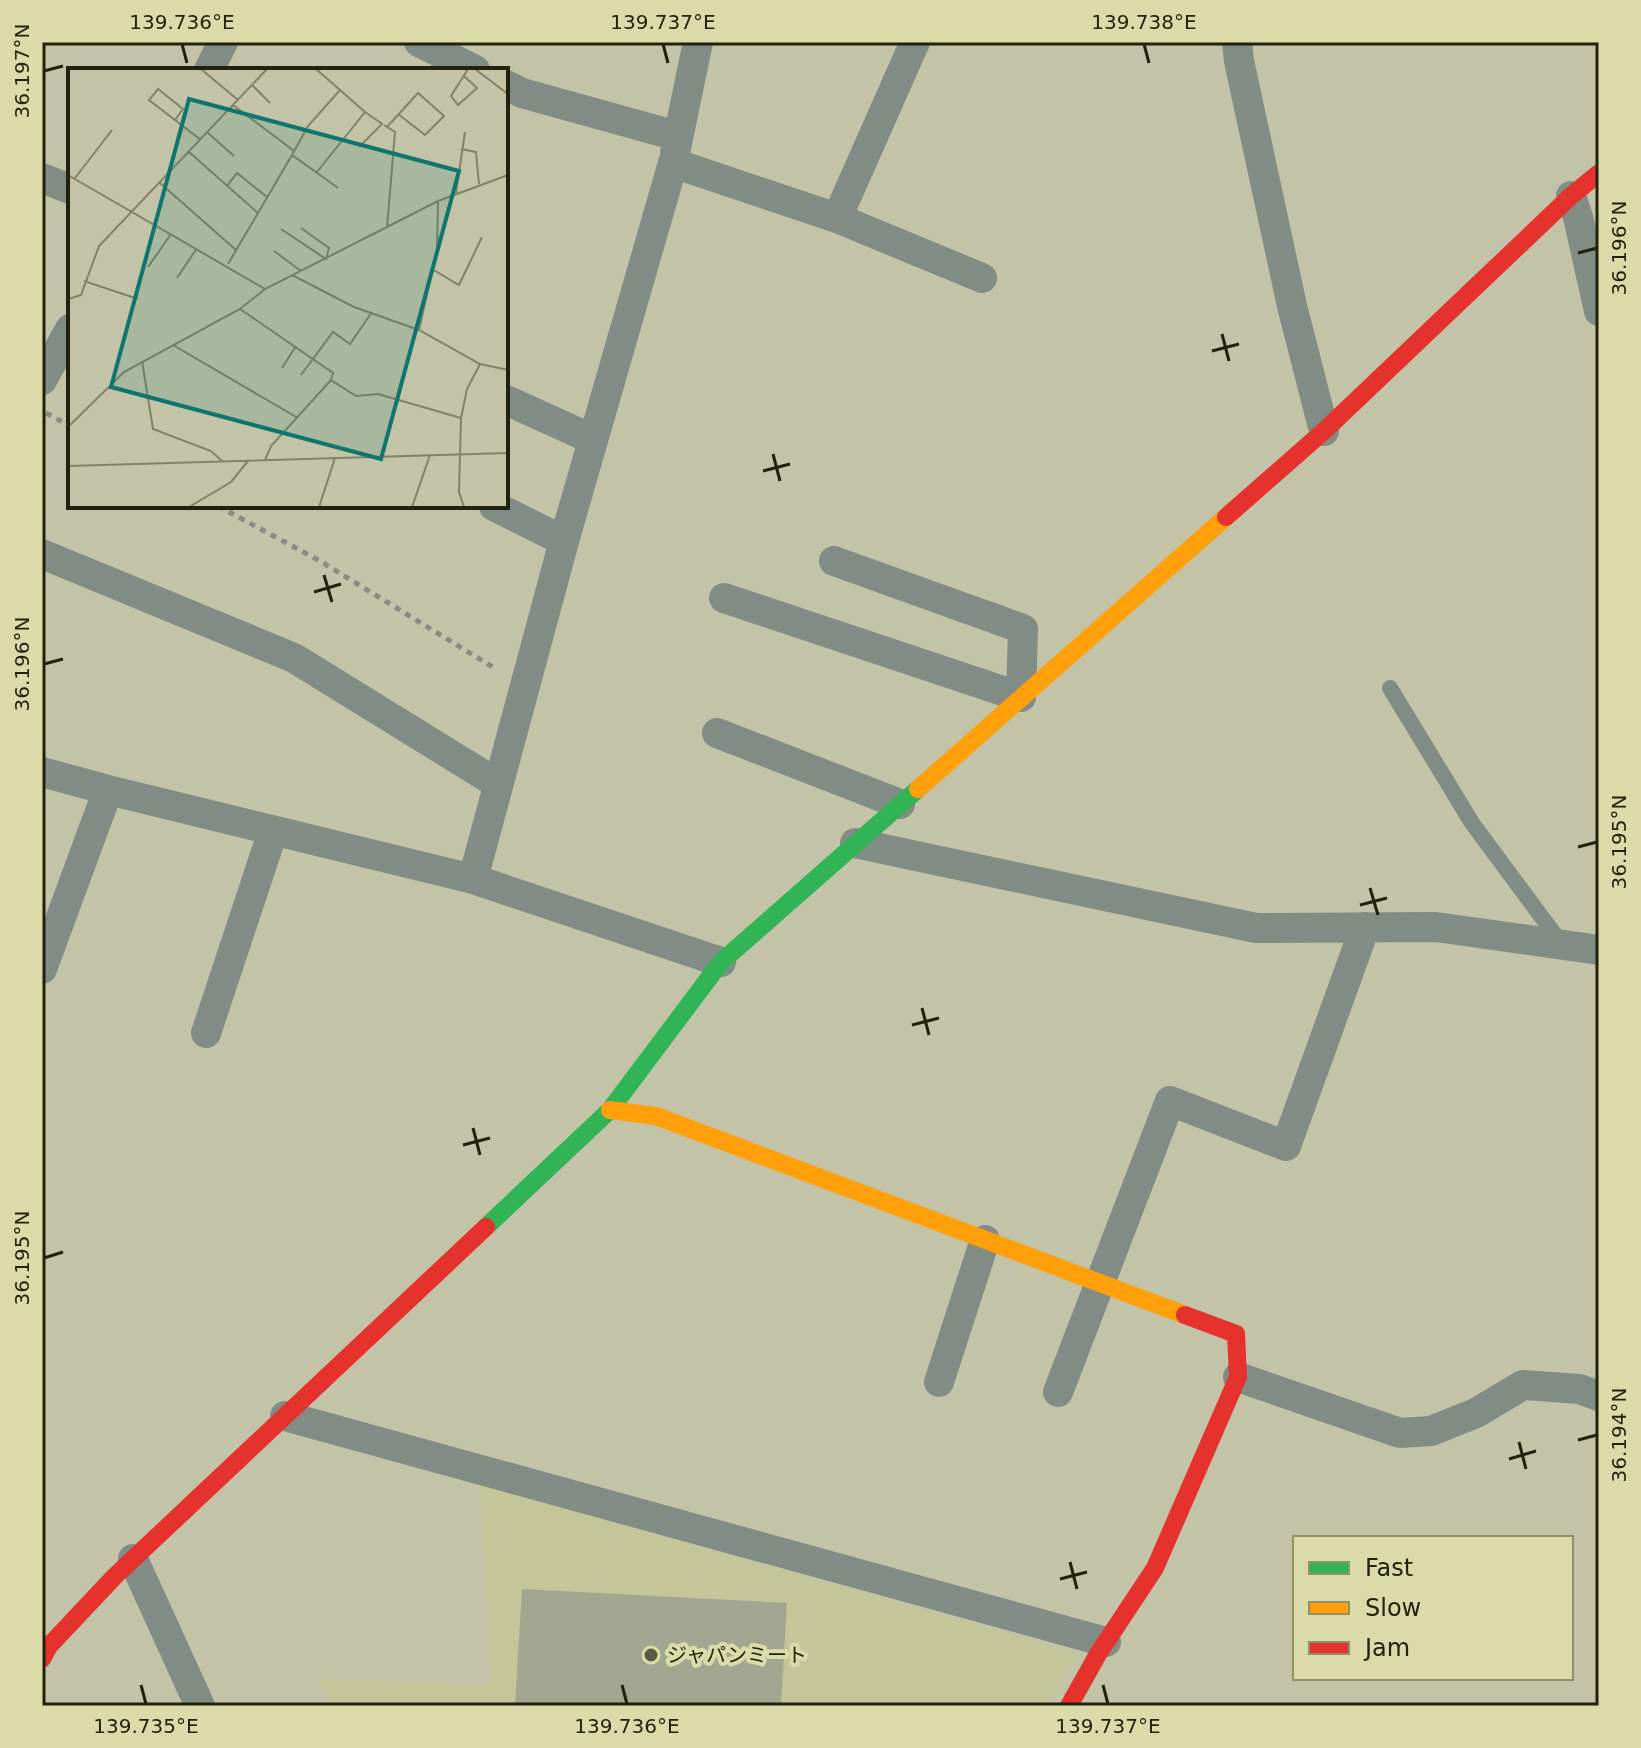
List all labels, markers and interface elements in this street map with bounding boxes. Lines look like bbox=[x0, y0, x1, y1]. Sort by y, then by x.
text: 139.736°E bbox=[129, 10, 235, 34]
text: 139.737°E bbox=[610, 10, 716, 34]
text: 139.738°E bbox=[1091, 10, 1197, 34]
text: 36.197°N bbox=[10, 24, 34, 118]
inset map bbox=[68, 68, 508, 508]
text: 36.196°N bbox=[1607, 201, 1631, 295]
text: 36.196°N bbox=[10, 617, 34, 711]
text: 36.195°N bbox=[1607, 795, 1631, 889]
text: 36.195°N bbox=[10, 1211, 34, 1305]
text: 36.194°N bbox=[1607, 1388, 1631, 1482]
legend bbox=[1293, 1536, 1573, 1680]
text: Fast bbox=[1365, 1554, 1413, 1582]
text: Slow bbox=[1365, 1594, 1421, 1622]
text: Jam bbox=[1363, 1634, 1410, 1662]
place label: ジャパンミート bbox=[667, 1643, 807, 1667]
marker: ジャパンミート bbox=[642, 1646, 660, 1664]
text: 139.735°E bbox=[93, 1714, 199, 1738]
text: 139.736°E bbox=[574, 1714, 680, 1738]
text: 139.737°E bbox=[1055, 1714, 1161, 1738]

